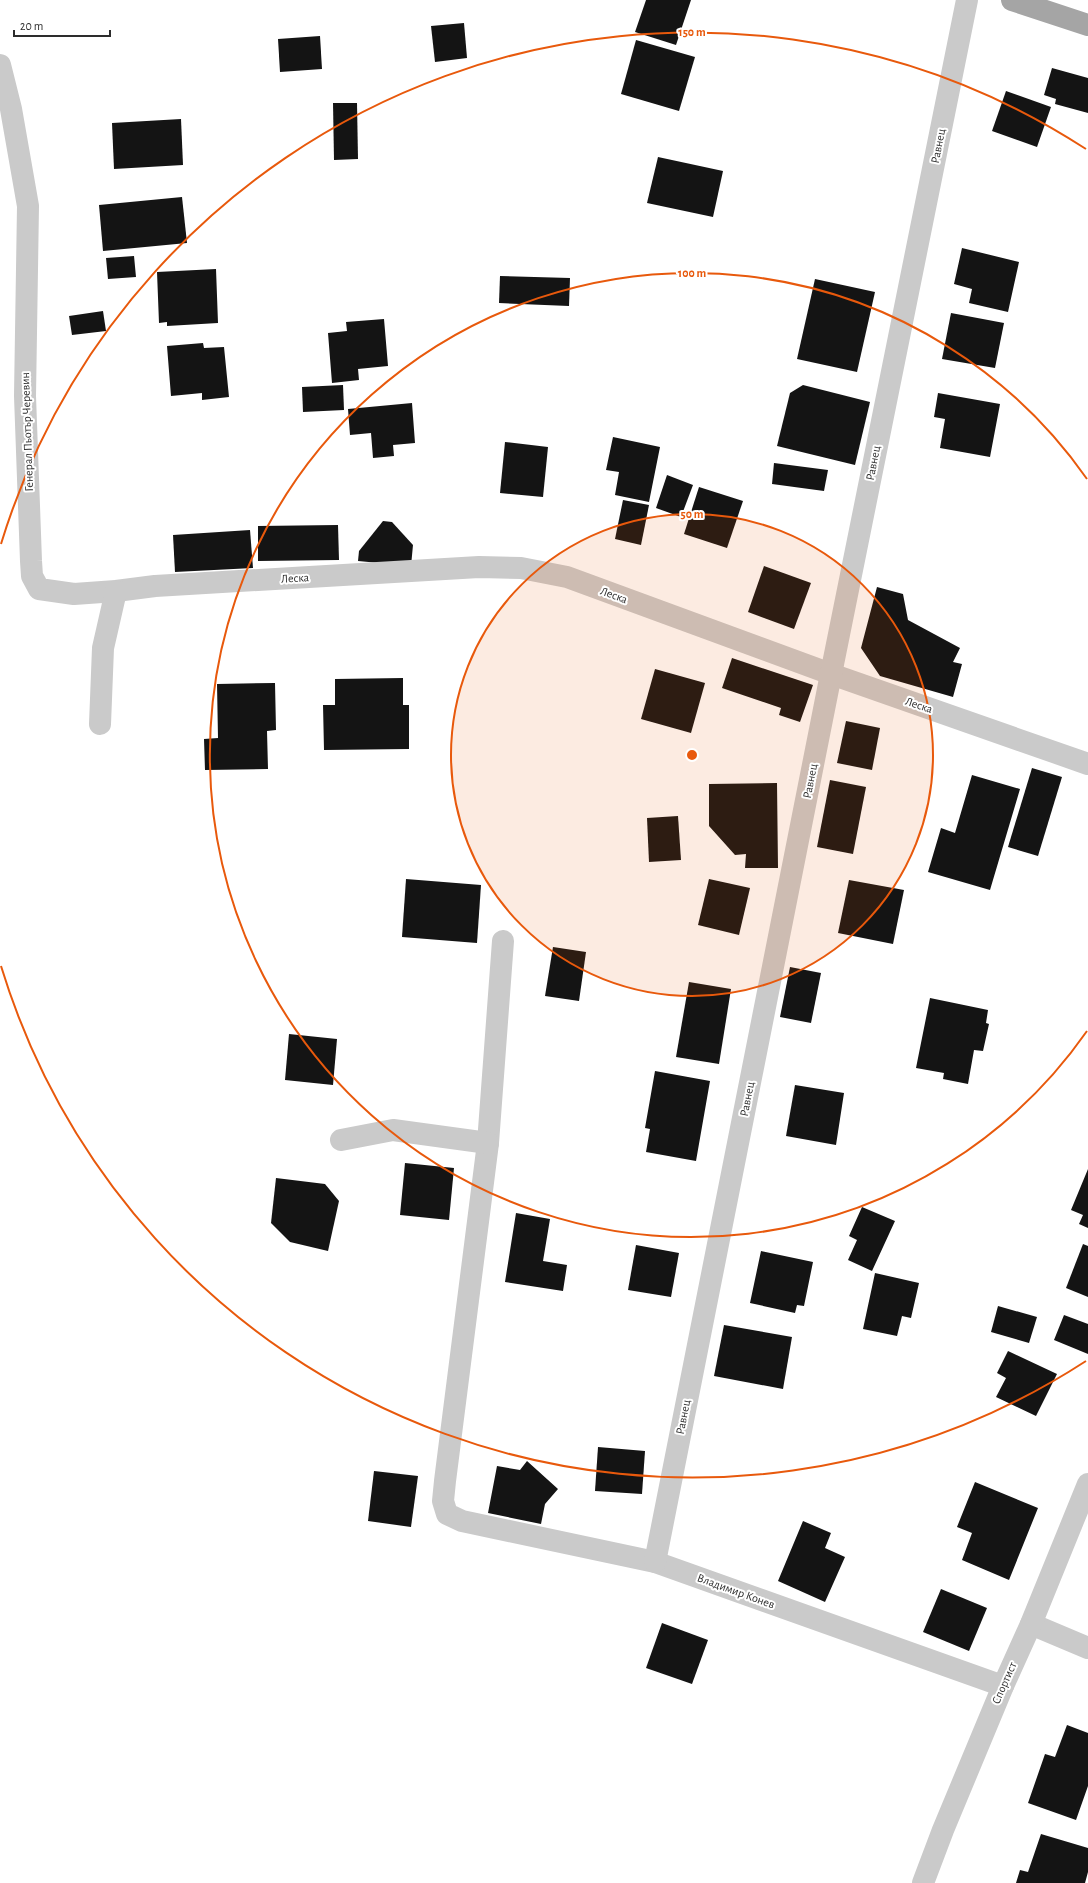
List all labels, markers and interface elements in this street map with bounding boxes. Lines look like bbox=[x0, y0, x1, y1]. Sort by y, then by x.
scale bar bbox=[14, 12, 110, 38]
text: 20 m bbox=[20, 20, 43, 32]
text: 150 m bbox=[678, 26, 706, 38]
street label: Равнец bbox=[929, 127, 947, 164]
text: 100 m bbox=[678, 267, 706, 279]
street label: Генерал Пьотър Черевин bbox=[19, 372, 35, 492]
street label: Равнец bbox=[864, 444, 882, 481]
text: 50 m bbox=[681, 508, 704, 520]
street label: Леска bbox=[281, 571, 310, 585]
street label: Леска bbox=[599, 585, 630, 606]
street label: Леска bbox=[904, 695, 935, 715]
centre of rings bbox=[685, 748, 699, 762]
street label: Равнец bbox=[801, 762, 819, 799]
street label: Равнец bbox=[738, 1080, 756, 1117]
street label: Равнец bbox=[674, 1398, 692, 1435]
street label: Владимир Конев bbox=[696, 1571, 777, 1611]
street label: Спортист bbox=[989, 1660, 1019, 1706]

